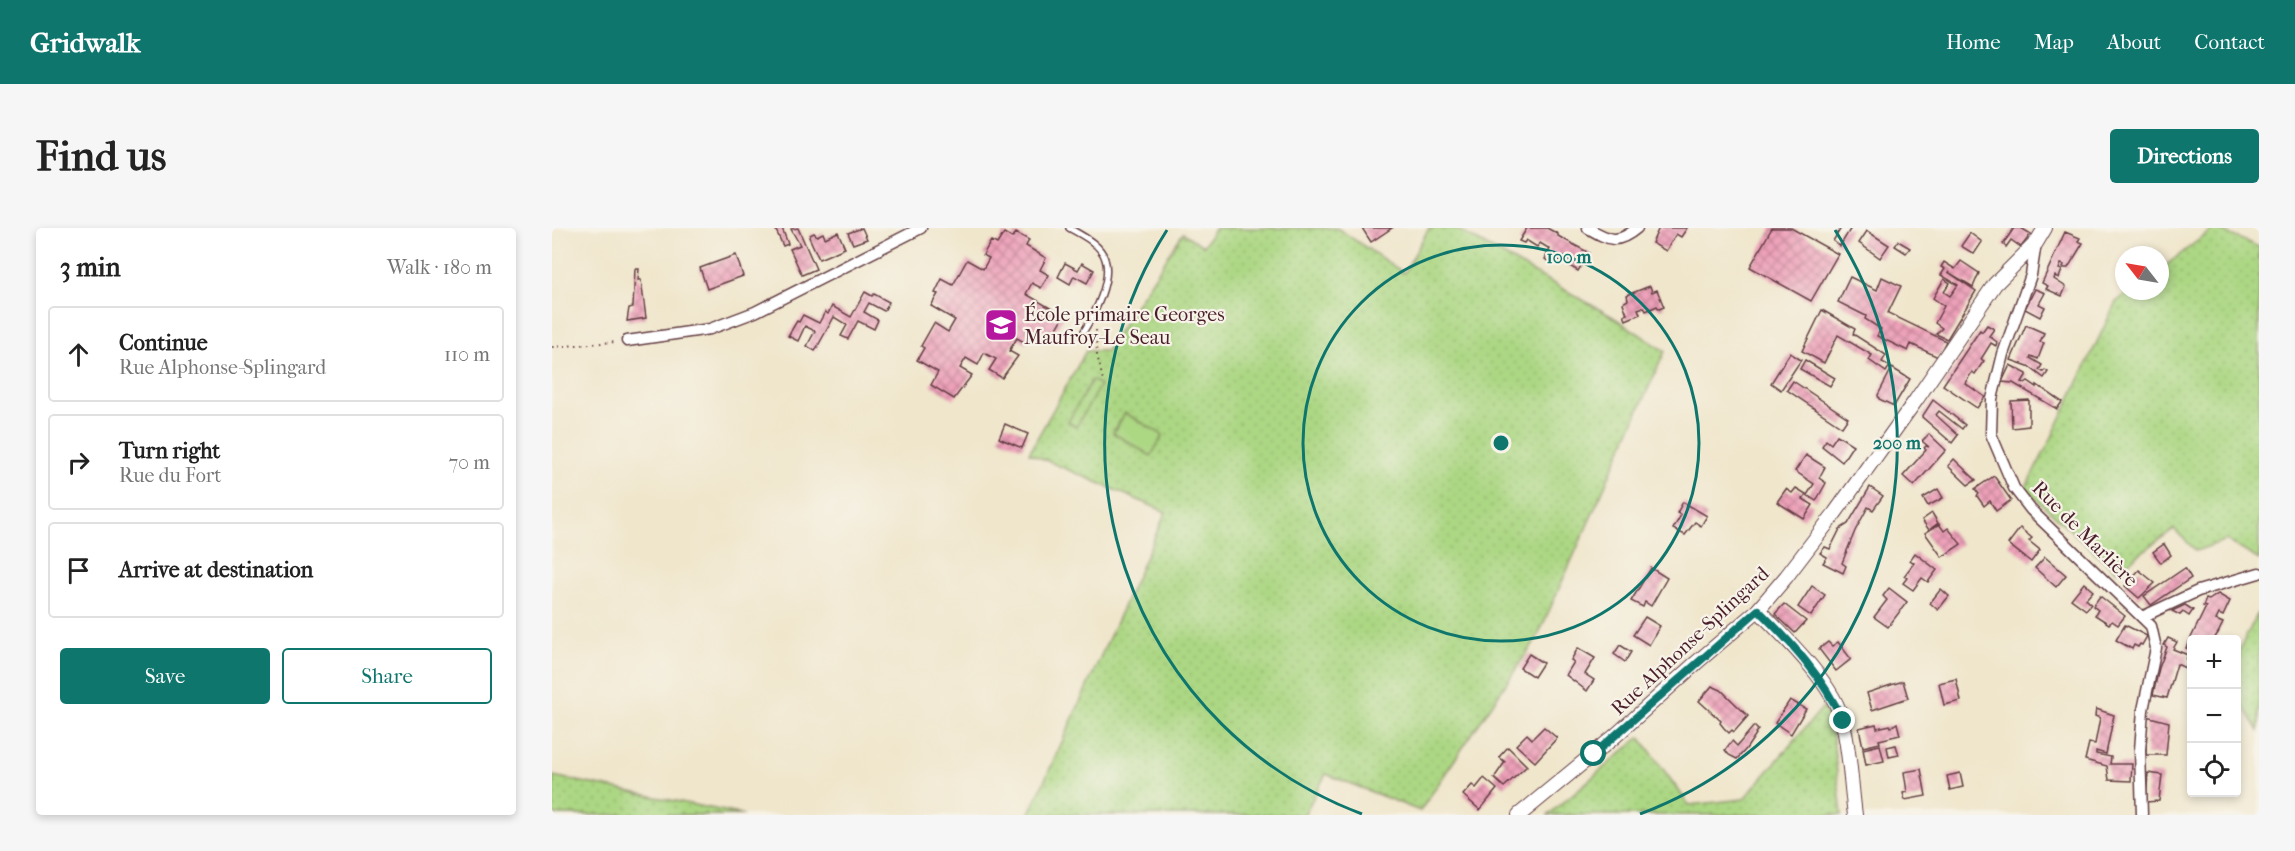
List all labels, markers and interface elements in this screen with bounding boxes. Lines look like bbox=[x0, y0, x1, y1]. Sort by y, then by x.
text: Gridwalk bbox=[30, 26, 141, 59]
text: Home bbox=[1946, 30, 2001, 54]
text: Map bbox=[2034, 30, 2074, 54]
text: About bbox=[2107, 30, 2161, 54]
text: Contact bbox=[2194, 30, 2265, 54]
button: Directions bbox=[2110, 129, 2259, 183]
text: Find us bbox=[36, 132, 166, 181]
north arrow bbox=[2115, 246, 2169, 300]
text: 100 m bbox=[1546, 247, 1593, 268]
text: 3 min bbox=[60, 252, 121, 283]
text: Walk · 180 m bbox=[387, 256, 492, 279]
place label: École primaire Georges Maufroy-Le Seau bbox=[1024, 302, 1225, 349]
school or university icon: École primaire Georges Maufroy-Le Seau bbox=[983, 307, 1019, 343]
text: Continue bbox=[119, 330, 208, 356]
icon: ahead bbox=[62, 338, 95, 371]
text: 110 m bbox=[444, 343, 490, 366]
text: Rue Alphonse-Splingard bbox=[119, 356, 326, 379]
centre of rings bbox=[1491, 433, 1511, 453]
text: 200 m bbox=[1873, 433, 1922, 454]
text: Turn right bbox=[119, 438, 220, 464]
icon: right bbox=[62, 446, 95, 479]
text: 70 m bbox=[448, 451, 490, 474]
text: Rue du Fort bbox=[119, 464, 221, 487]
street label: Rue de Marlière bbox=[2027, 476, 2143, 592]
icon: arrive bbox=[62, 554, 95, 587]
text: Arrive at destination bbox=[119, 557, 313, 583]
street label: Rue Alphonse-Splingard bbox=[1606, 561, 1774, 720]
map controls bbox=[2187, 635, 2241, 797]
button: + bbox=[2187, 635, 2241, 689]
button: Save bbox=[60, 648, 270, 704]
button: Share bbox=[282, 648, 492, 704]
button: − bbox=[2187, 689, 2241, 743]
route end bbox=[1829, 707, 1855, 733]
route start bbox=[1580, 740, 1606, 766]
button: locate bbox=[2187, 743, 2241, 797]

